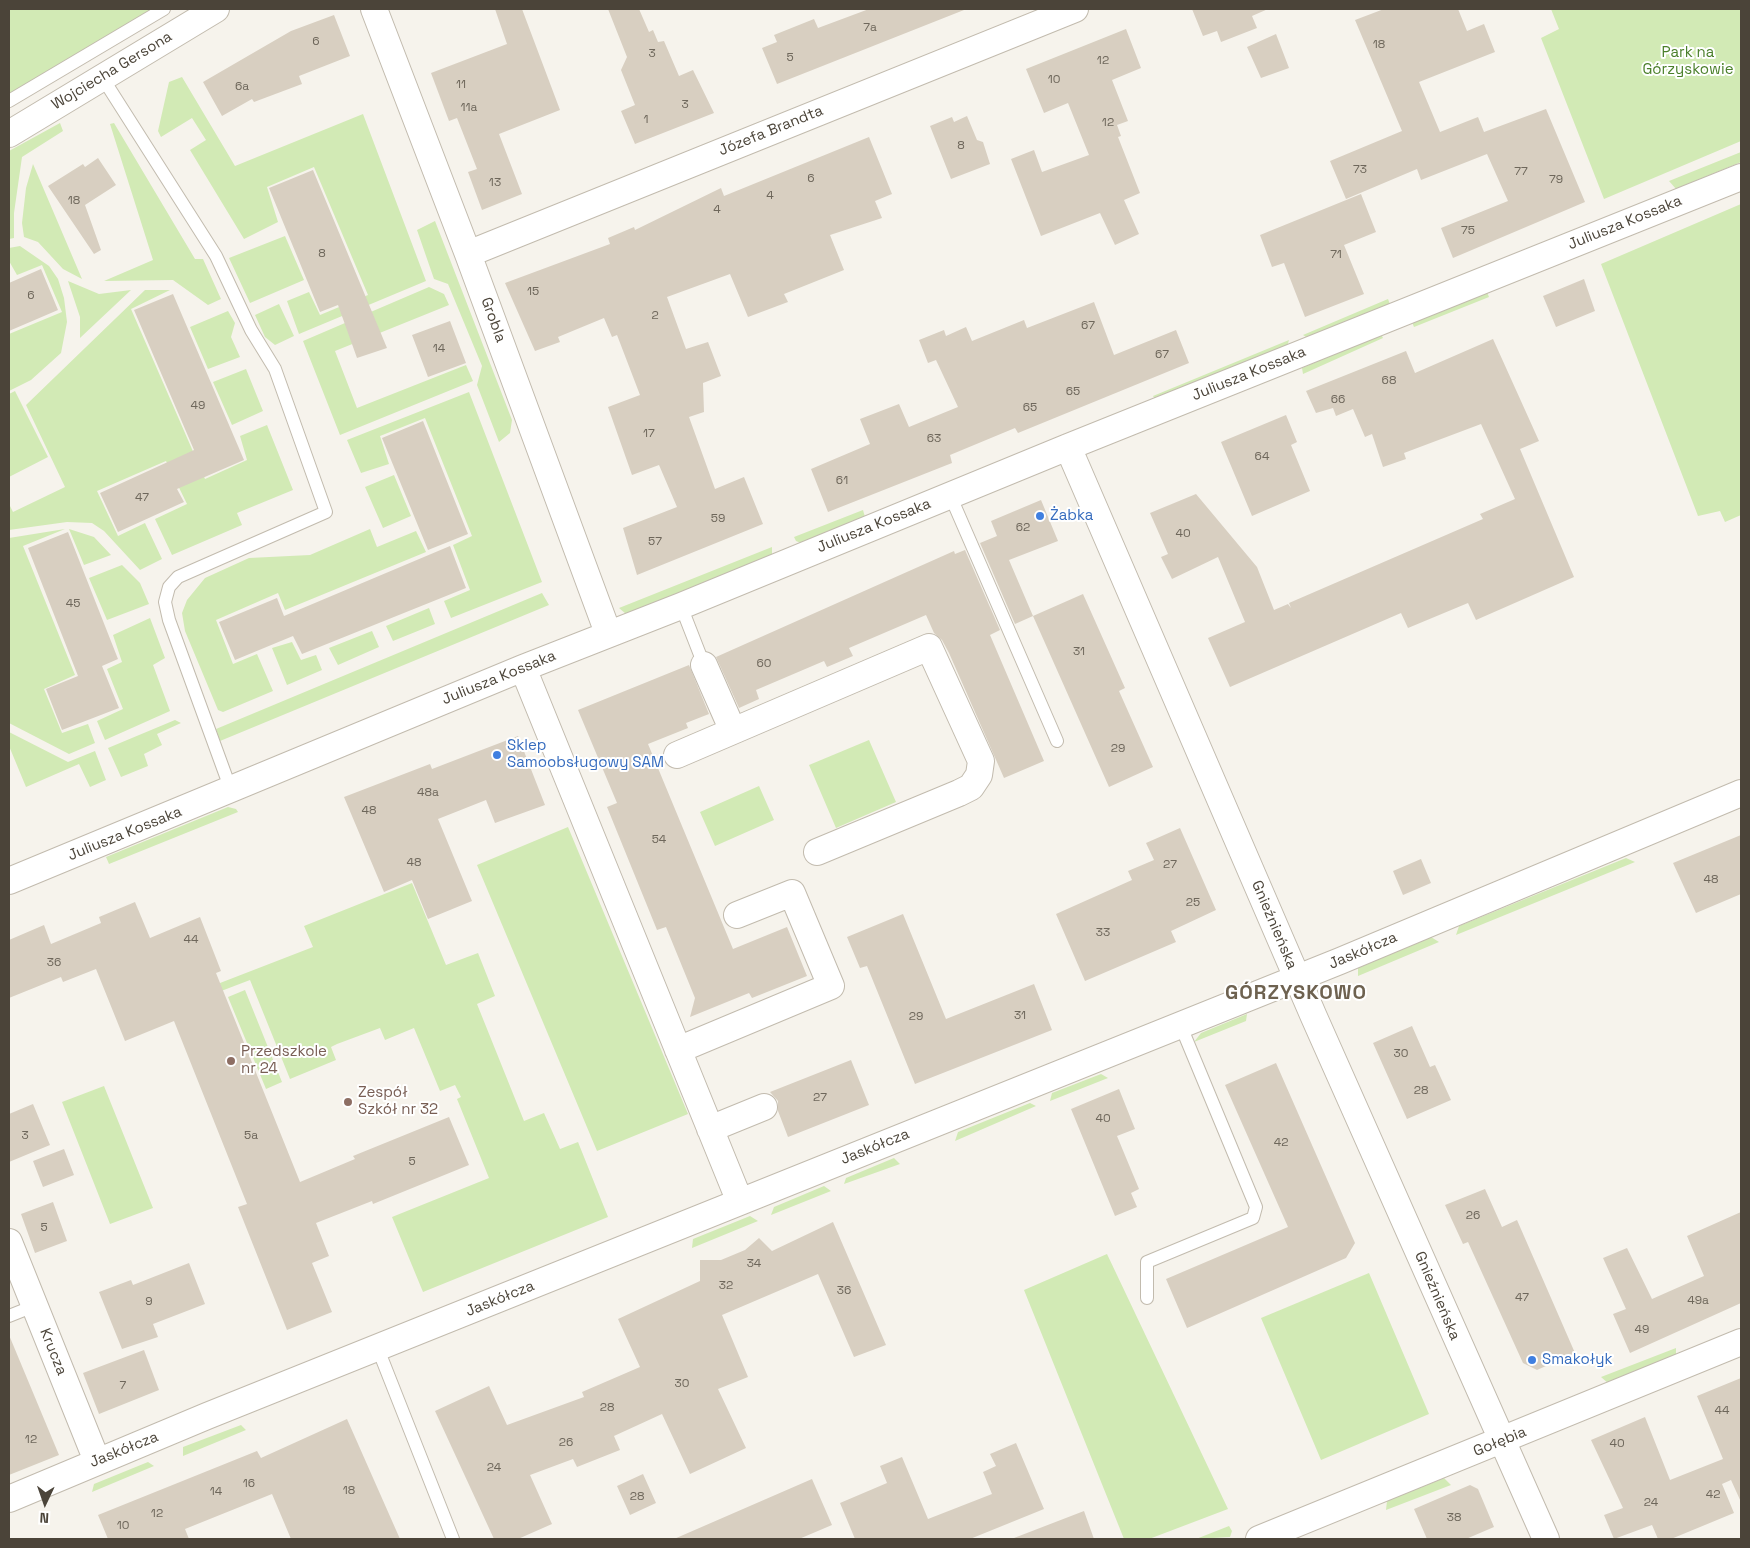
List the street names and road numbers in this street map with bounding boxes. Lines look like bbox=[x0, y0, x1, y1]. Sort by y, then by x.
street label: Wojciecha Gersona bbox=[49, 28, 175, 114]
street label: Józefa Brandta bbox=[716, 102, 826, 160]
street label: Juliusza Kossaka bbox=[1565, 192, 1685, 254]
street label: Grobla bbox=[477, 295, 509, 345]
street label: Juliusza Kossaka bbox=[1189, 343, 1309, 405]
street label: Juliusza Kossaka bbox=[814, 495, 934, 557]
street label: Juliusza Kossaka bbox=[439, 647, 559, 709]
street label: Juliusza Kossaka bbox=[65, 803, 185, 865]
street label: Gnieźnieńska bbox=[1247, 878, 1301, 972]
street label: Jaskółcza bbox=[1326, 929, 1400, 973]
street label: Jaskółcza bbox=[838, 1125, 912, 1169]
street label: Gnieźnieńska bbox=[1410, 1249, 1464, 1343]
street label: Jaskółcza bbox=[463, 1277, 537, 1321]
street label: Krucza bbox=[35, 1326, 71, 1378]
street label: Gołębia bbox=[1471, 1423, 1529, 1461]
street label: Jaskółcza bbox=[87, 1428, 161, 1472]

